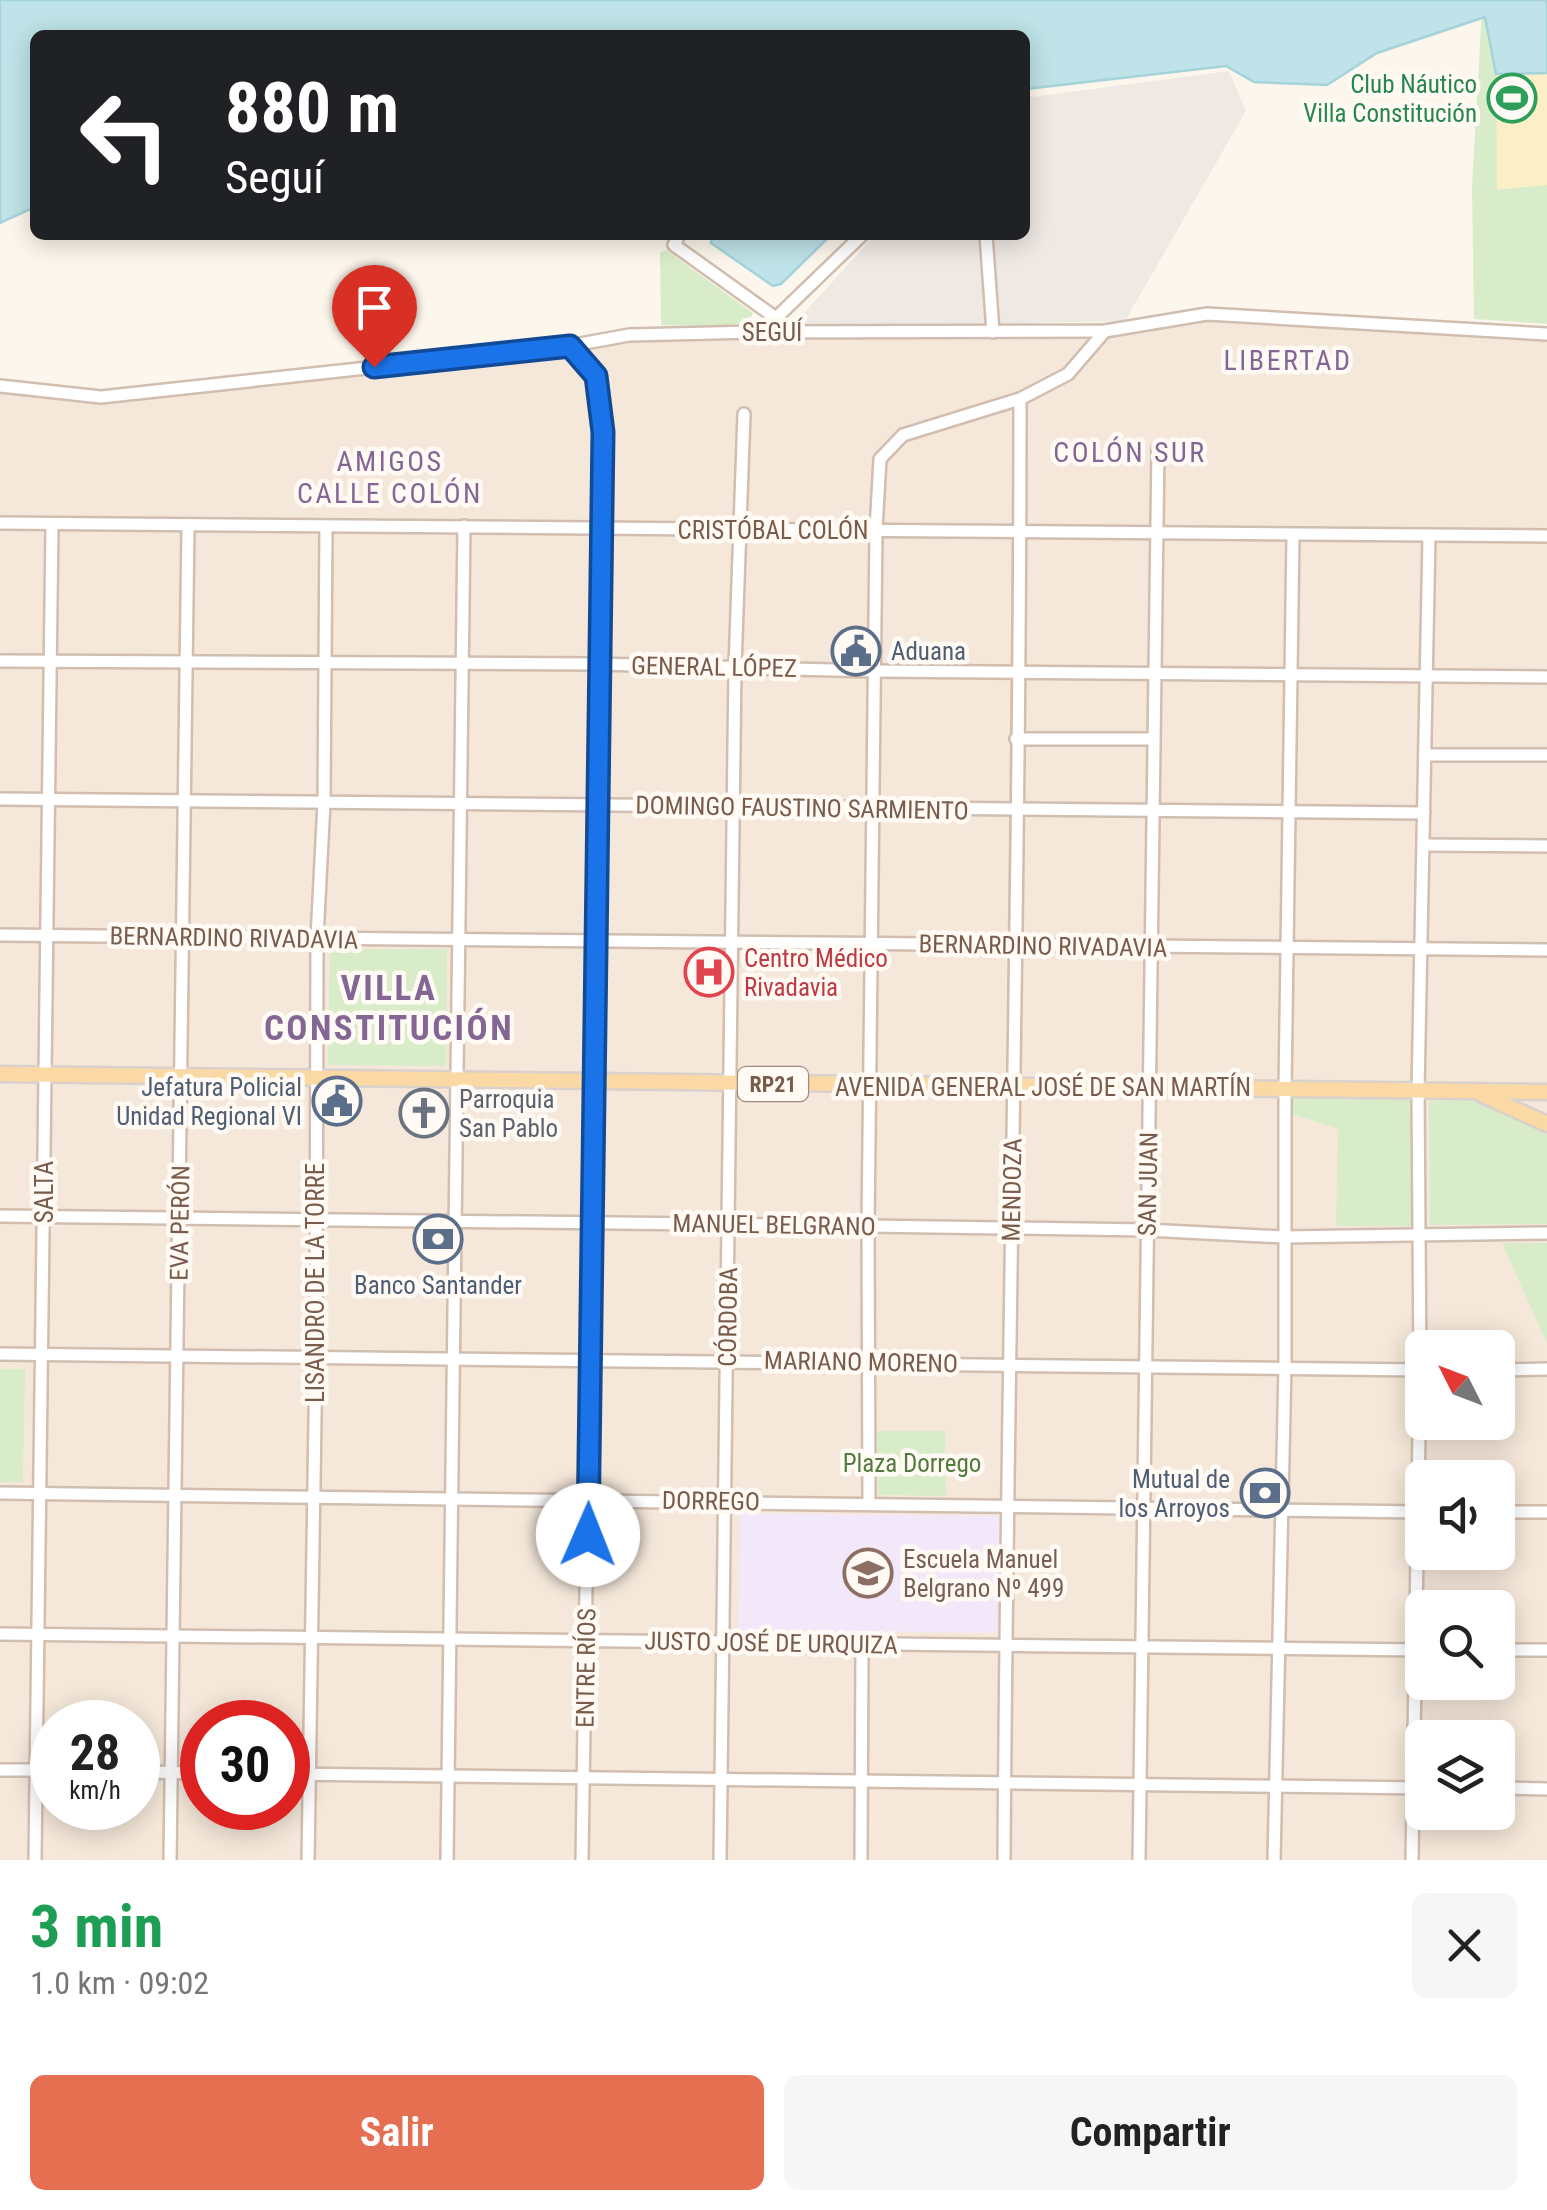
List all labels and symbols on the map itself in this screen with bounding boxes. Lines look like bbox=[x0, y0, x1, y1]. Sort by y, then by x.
place label: Club Náutico Villa Constitución bbox=[1303, 70, 1477, 128]
sports icon: Club Náutico Villa Constitución bbox=[1486, 72, 1538, 124]
pin bbox=[332, 265, 417, 368]
street label: SEGUÍ bbox=[742, 317, 803, 347]
district label: LIBERTAD bbox=[1224, 344, 1352, 377]
district label: COLÓN SUR bbox=[1053, 436, 1207, 469]
district label: AMIGOS CALLE COLÓN bbox=[297, 445, 483, 510]
street label: CRISTÓBAL COLÓN bbox=[678, 515, 868, 545]
public building icon: Aduana bbox=[830, 625, 882, 677]
place label: Aduana bbox=[891, 637, 966, 666]
street label: GENERAL LÓPEZ bbox=[631, 650, 797, 683]
street label: DOMINGO FAUSTINO SARMIENTO bbox=[635, 791, 969, 825]
street label: BERNARDINO RIVADAVIA bbox=[109, 921, 359, 955]
street label: BERNARDINO RIVADAVIA bbox=[918, 929, 1168, 963]
place label: Centro Médico Rivadavia bbox=[744, 944, 888, 1002]
hospital icon: Centro Médico Rivadavia bbox=[683, 946, 735, 998]
district label: VILLA CONSTITUCIÓN bbox=[264, 968, 514, 1049]
road number: RP21 bbox=[738, 1067, 808, 1101]
street label: AVENIDA GENERAL JOSÉ DE SAN MARTÍN bbox=[835, 1072, 1251, 1102]
place label: Jefatura Policial Unidad Regional VI bbox=[116, 1073, 302, 1131]
public building icon: Jefatura Policial Unidad Regional VI bbox=[311, 1075, 363, 1127]
place label: Parroquia San Pablo bbox=[459, 1085, 558, 1143]
church icon: Parroquia San Pablo bbox=[398, 1087, 450, 1139]
street label: SAN JUAN bbox=[1133, 1132, 1163, 1236]
street label: MENDOZA bbox=[997, 1138, 1027, 1242]
street label: SALTA bbox=[30, 1161, 59, 1223]
street label: LISANDRO DE LA TORRE bbox=[301, 1163, 330, 1403]
street label: EVA PERÓN bbox=[163, 1165, 196, 1281]
street label: MANUEL BELGRANO bbox=[672, 1209, 876, 1241]
bank icon: Banco Santander bbox=[412, 1213, 464, 1265]
street label: CÓRDOBA bbox=[712, 1267, 743, 1367]
place label: Banco Santander bbox=[354, 1271, 522, 1300]
north arrow bbox=[1405, 1330, 1515, 1440]
street label: MARIANO MORENO bbox=[764, 1346, 958, 1378]
park label: Plaza Dorrego bbox=[843, 1449, 981, 1478]
place label: Mutual de los Arroyos bbox=[1119, 1465, 1230, 1523]
bank icon: Mutual de los Arroyos bbox=[1239, 1467, 1291, 1519]
position arrow bbox=[536, 1483, 640, 1587]
street label: DORREGO bbox=[662, 1486, 760, 1516]
place label: Escuela Manuel Belgrano Nº 499 bbox=[903, 1545, 1064, 1603]
school or university icon: Escuela Manuel Belgrano Nº 499 bbox=[842, 1547, 894, 1599]
street label: ENTRE RÍOS bbox=[569, 1608, 602, 1728]
street label: JUSTO JOSÉ DE URQUIZA bbox=[644, 1625, 898, 1660]
speed limit sign: 30 bbox=[180, 1700, 310, 1830]

